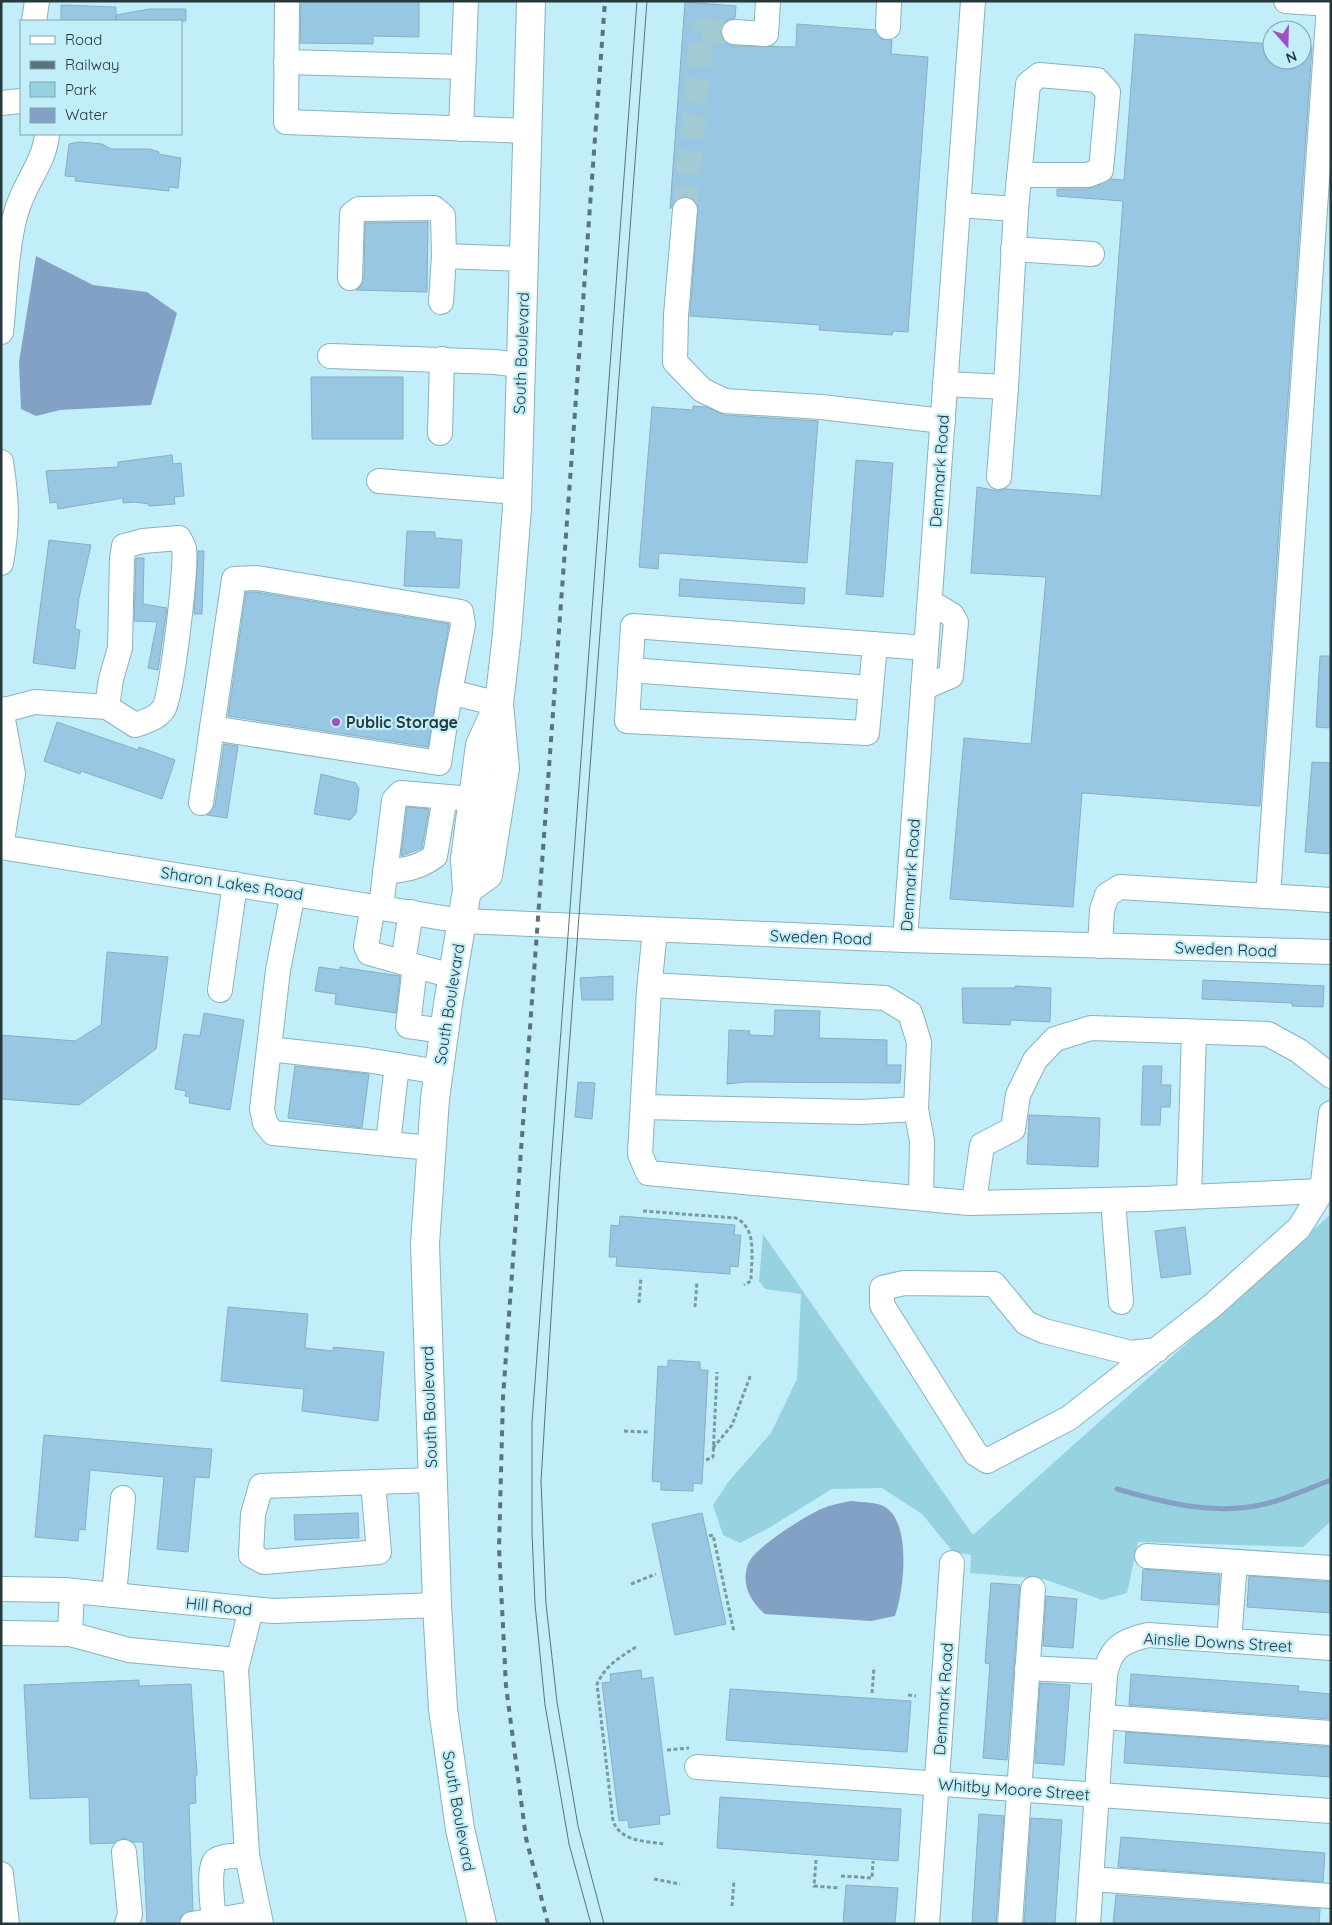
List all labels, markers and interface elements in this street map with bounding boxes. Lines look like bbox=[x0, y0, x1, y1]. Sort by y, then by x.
legend bbox=[20, 20, 182, 135]
north arrow bbox=[1262, 20, 1312, 70]
text: Road bbox=[65, 30, 102, 49]
text: N bbox=[1284, 47, 1299, 67]
text: Railway bbox=[65, 55, 120, 74]
text: Park bbox=[65, 80, 97, 99]
text: Water bbox=[65, 105, 108, 124]
street label: South Boulevard bbox=[509, 292, 533, 414]
street label: Denmark Road bbox=[925, 414, 953, 528]
place label: Public Storage bbox=[346, 712, 458, 732]
marker: Public Storage bbox=[330, 716, 342, 728]
street label: Denmark Road bbox=[896, 818, 924, 932]
street label: Sharon Lakes Road bbox=[159, 862, 305, 904]
street label: Sweden Road bbox=[770, 925, 872, 949]
street label: Sweden Road bbox=[1175, 937, 1277, 961]
street label: South Boulevard bbox=[430, 942, 468, 1066]
street label: South Boulevard bbox=[417, 1346, 441, 1468]
street label: Hill Road bbox=[185, 1593, 253, 1619]
street label: Ainslie Downs Street bbox=[1143, 1628, 1293, 1656]
street label: Denmark Road bbox=[929, 1642, 957, 1756]
street label: South Boulevard bbox=[439, 1749, 479, 1873]
street label: Whitby Moore Street bbox=[937, 1774, 1091, 1804]

